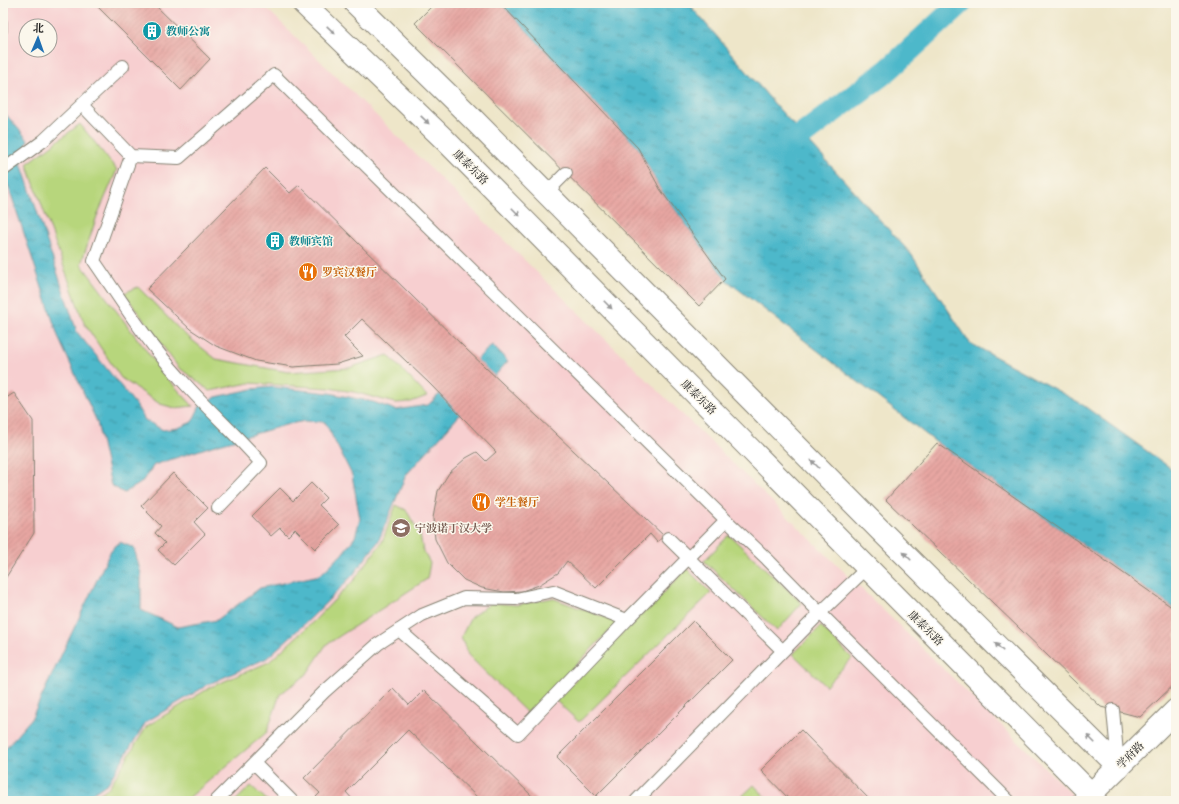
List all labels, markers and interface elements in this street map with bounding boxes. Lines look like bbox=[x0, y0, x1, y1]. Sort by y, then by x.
north arrow bbox=[18, 18, 58, 58]
building icon: 教师公寓 bbox=[141, 20, 163, 42]
text: 北 bbox=[33, 21, 44, 35]
place label: 教师公寓 bbox=[166, 24, 210, 38]
one-way arrow bbox=[326, 25, 336, 35]
one-way arrow bbox=[419, 116, 430, 125]
street label: 康泰东路 bbox=[450, 146, 492, 188]
one-way arrow bbox=[511, 207, 521, 217]
building icon: 教师宾馆 bbox=[264, 230, 286, 252]
place label: 教师宾馆 bbox=[289, 234, 333, 248]
restaurant icon: 罗宾汉餐厅 bbox=[297, 261, 319, 283]
place label: 罗宾汉餐厅 bbox=[322, 265, 377, 279]
one-way arrow bbox=[603, 300, 613, 310]
street label: 康泰东路 bbox=[678, 376, 720, 418]
one-way arrow bbox=[810, 459, 820, 469]
restaurant icon: 学生餐厅 bbox=[470, 491, 492, 513]
place label: 学生餐厅 bbox=[495, 495, 539, 509]
school or university icon: 宁波诺丁汉大学 bbox=[390, 517, 412, 539]
place label: 宁波诺丁汉大学 bbox=[415, 521, 492, 535]
one-way arrow bbox=[902, 551, 912, 561]
street label: 康泰东路 bbox=[905, 607, 947, 649]
one-way arrow bbox=[994, 642, 1004, 652]
one-way arrow bbox=[1086, 734, 1096, 744]
street label: 学府路 bbox=[1113, 738, 1147, 772]

